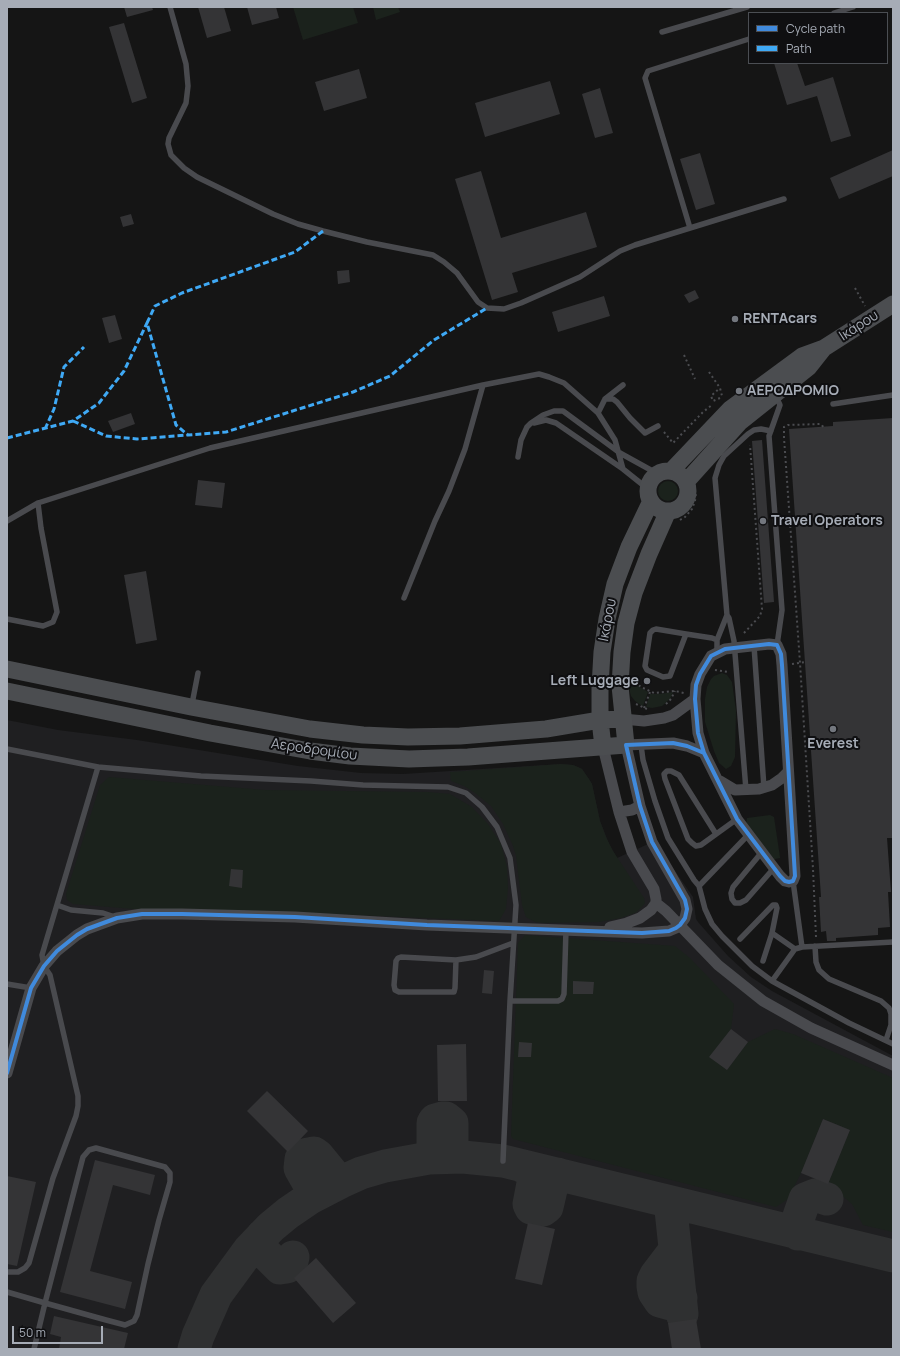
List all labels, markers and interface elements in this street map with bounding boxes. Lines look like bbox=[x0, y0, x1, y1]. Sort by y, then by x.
legend bbox=[748, 12, 888, 64]
text: Cycle path bbox=[786, 20, 845, 37]
text: Path bbox=[786, 40, 812, 57]
street label: Ικάρου bbox=[836, 307, 882, 345]
place label: RENTAcars bbox=[743, 311, 817, 327]
marker: RENTAcars bbox=[730, 314, 740, 324]
place label: ΑΕΡΟΔΡΟΜΙΟ bbox=[747, 383, 839, 399]
marker: ΑΕΡΟΔΡΟΜΙΟ bbox=[734, 386, 744, 396]
place label: Travel Operators bbox=[771, 513, 883, 529]
marker: Travel Operators bbox=[758, 516, 768, 526]
street label: Ικάρου bbox=[596, 597, 620, 643]
place label: Left Luggage bbox=[550, 673, 639, 689]
marker: Left Luggage bbox=[642, 676, 652, 686]
marker: Everest bbox=[828, 724, 838, 734]
street label: Αεροδρομίου bbox=[270, 736, 358, 764]
place label: Everest bbox=[807, 736, 859, 752]
scale bar bbox=[14, 1318, 105, 1344]
text: 50 m bbox=[19, 1324, 46, 1341]

